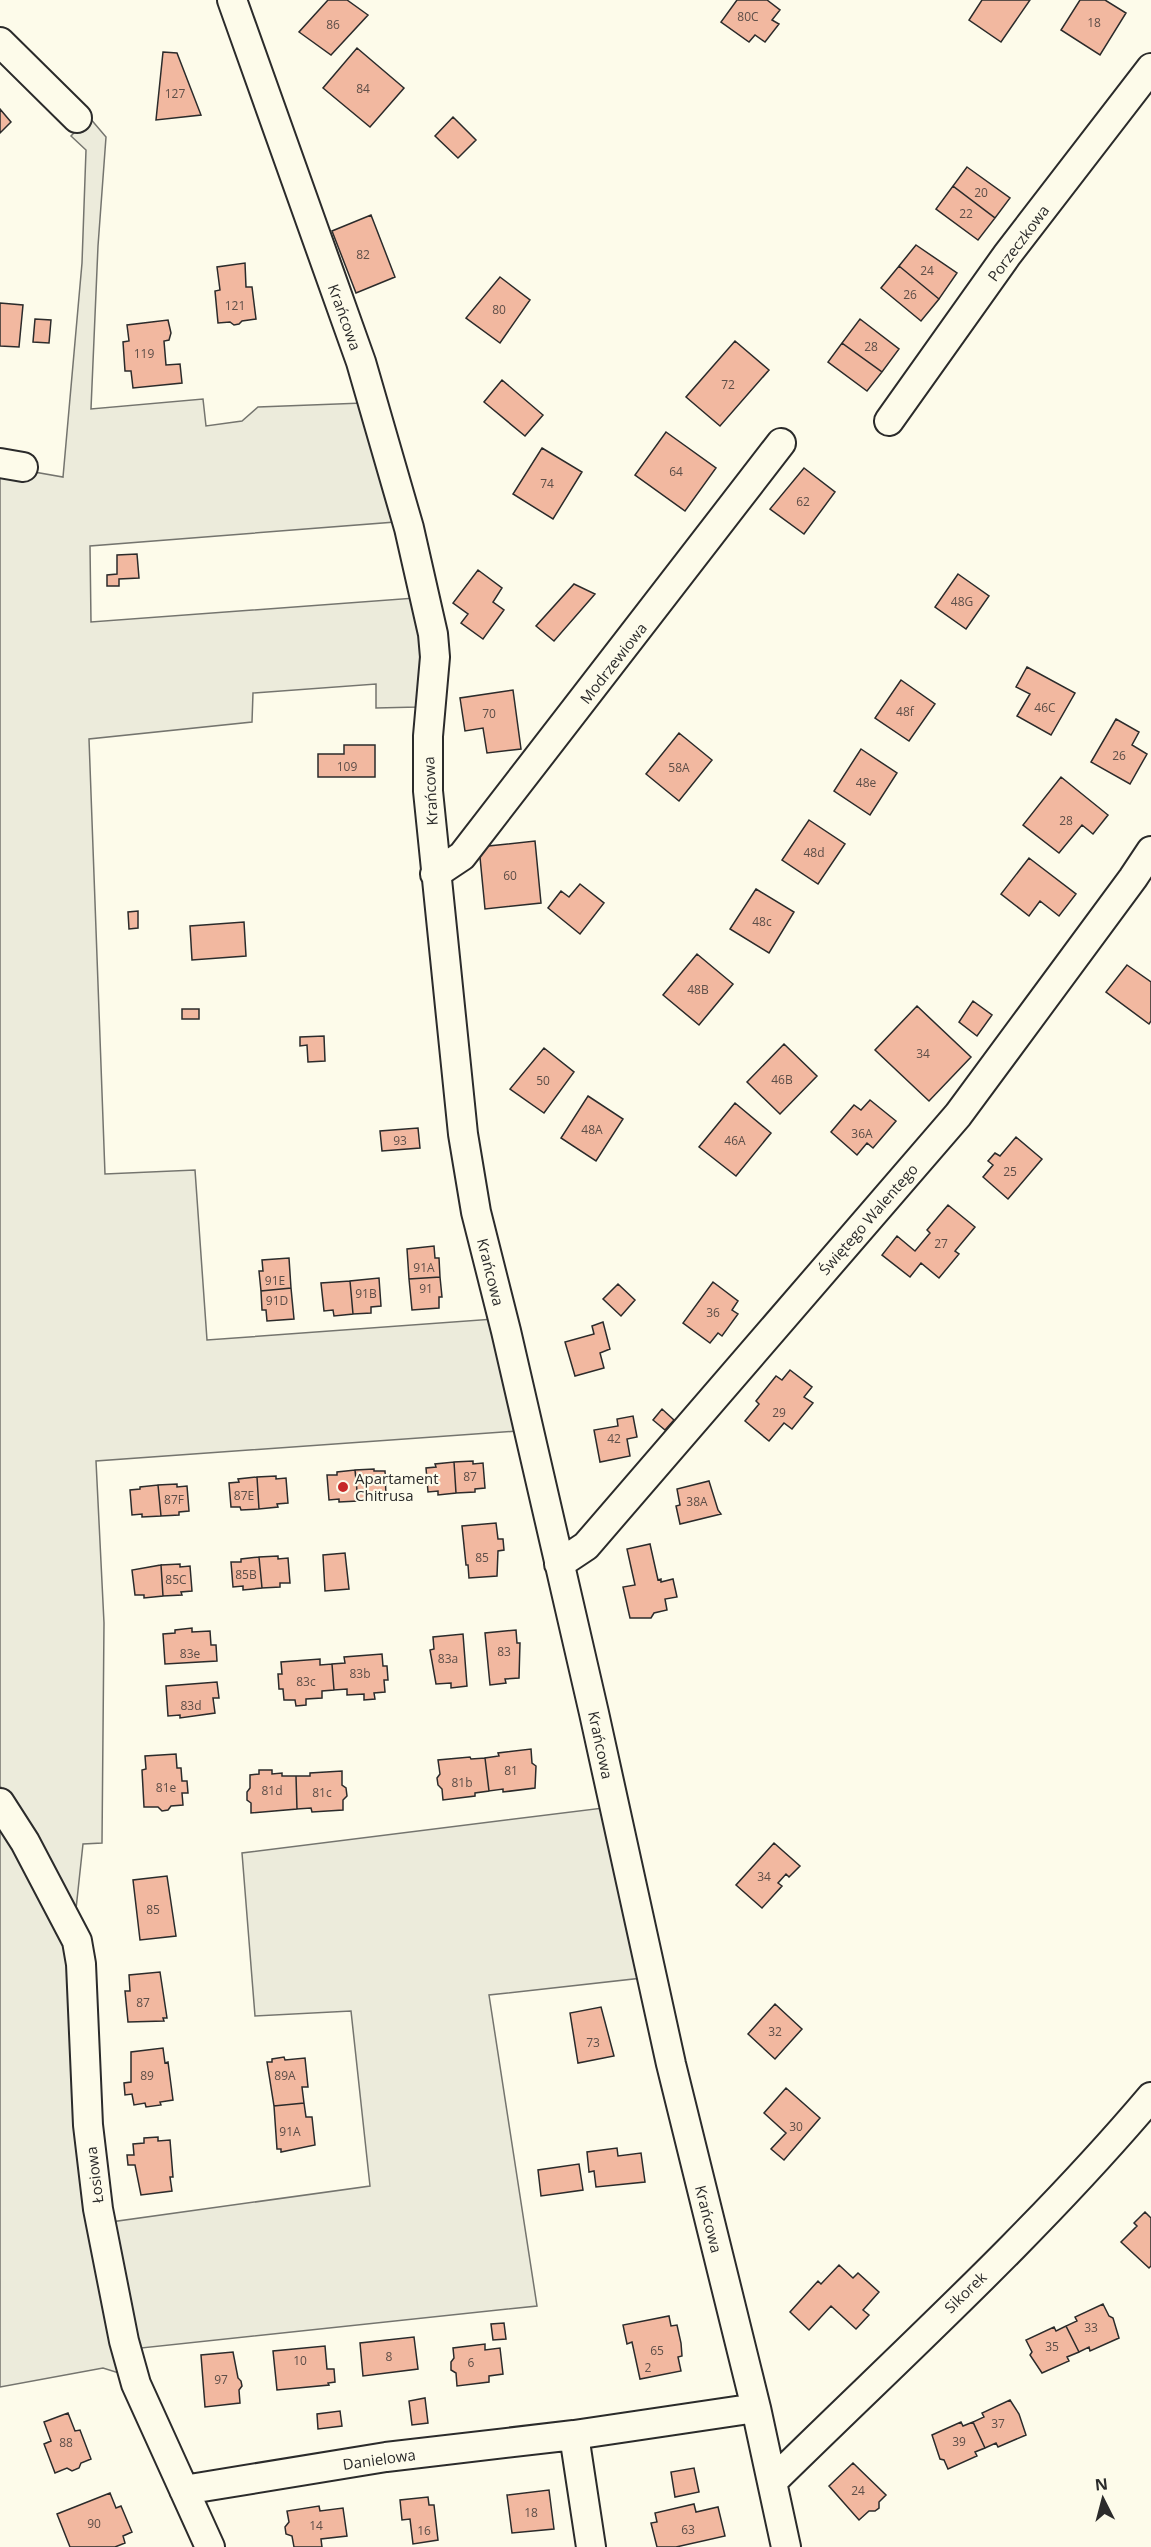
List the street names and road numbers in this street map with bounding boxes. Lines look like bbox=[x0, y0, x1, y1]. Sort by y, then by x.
street label: Porzeczkowa bbox=[983, 201, 1053, 285]
street label: Krańcowa bbox=[324, 281, 366, 353]
street label: Modrzewiowa bbox=[575, 618, 651, 708]
street label: Krańcowa bbox=[418, 756, 442, 826]
street label: Świętego Walentego bbox=[814, 1159, 922, 1279]
street label: Krańcowa bbox=[473, 1236, 509, 1308]
street label: Krańcowa bbox=[584, 1709, 618, 1781]
street label: Łosiowa bbox=[81, 2146, 107, 2204]
street label: Krańcowa bbox=[691, 2183, 727, 2255]
street label: Sikorek bbox=[940, 2267, 990, 2317]
street label: Danielowa bbox=[341, 2444, 417, 2474]

